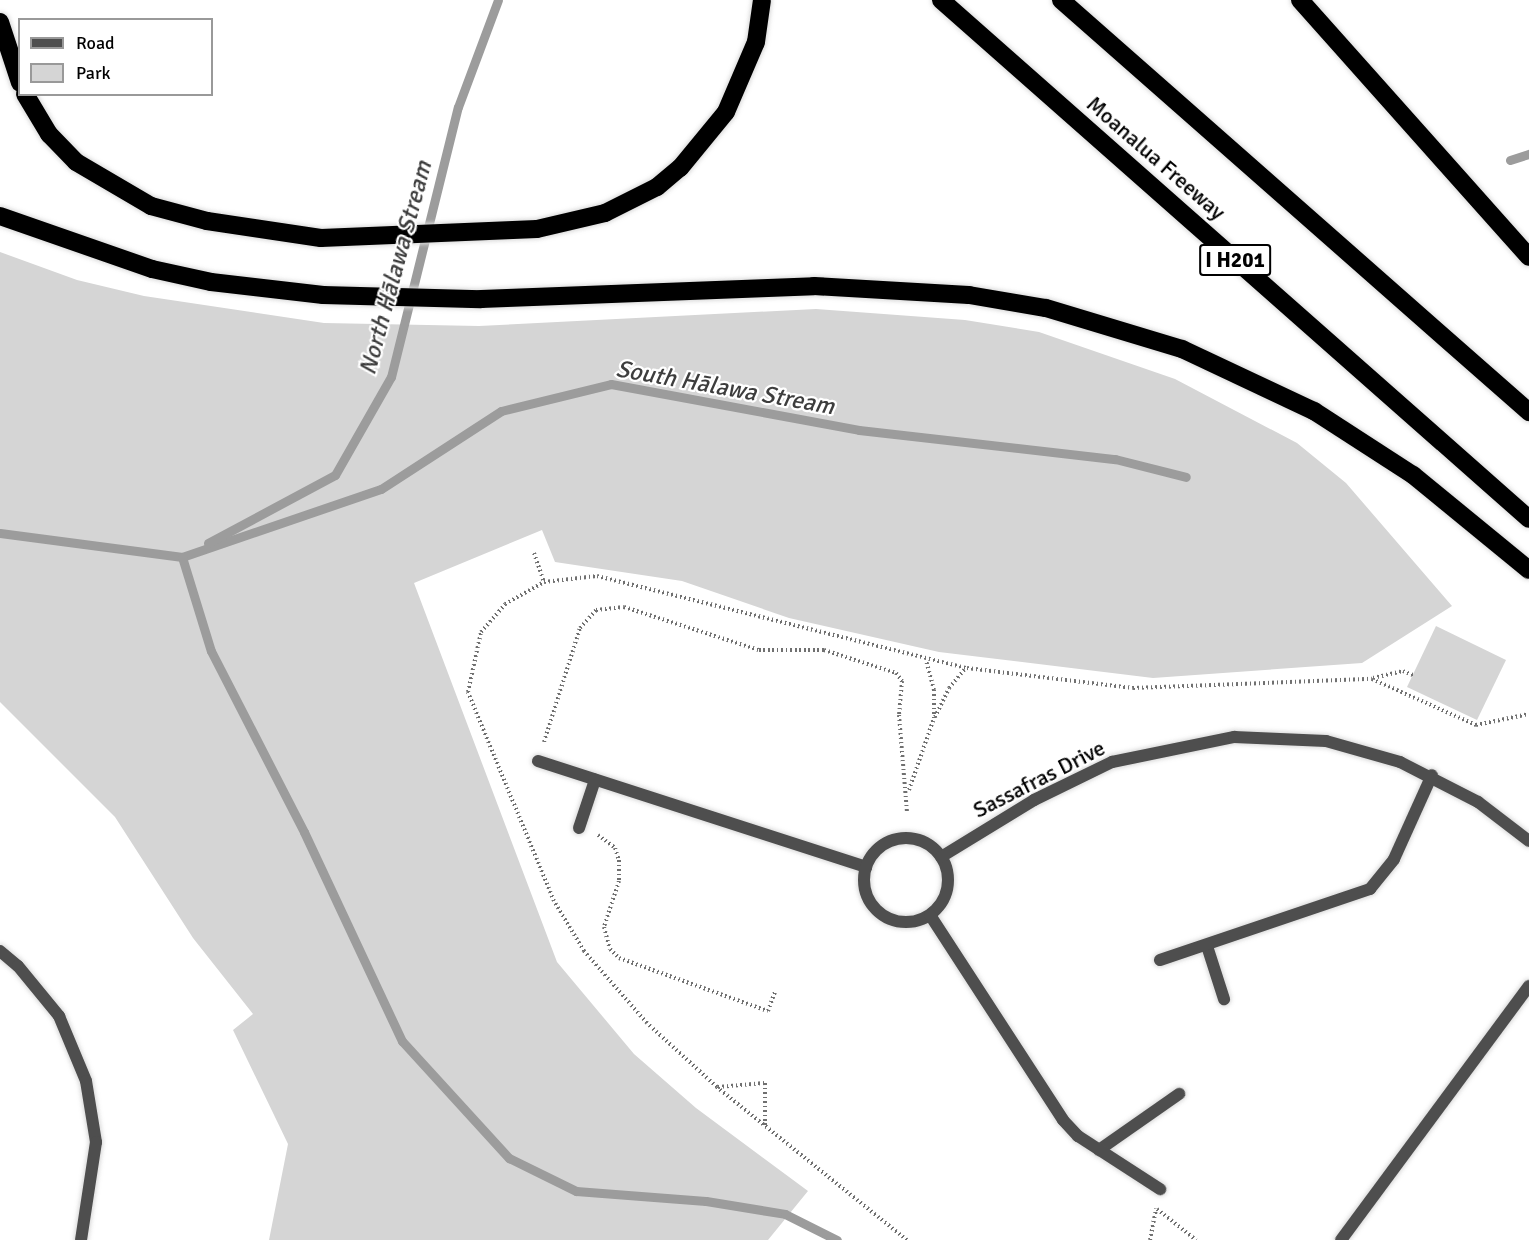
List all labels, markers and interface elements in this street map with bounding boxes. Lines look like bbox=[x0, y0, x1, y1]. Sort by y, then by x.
legend bbox=[18, 18, 213, 96]
text: Road bbox=[76, 32, 115, 54]
text: Park bbox=[76, 62, 111, 84]
street label: Moanalua Freeway bbox=[1081, 91, 1231, 225]
water label: North Hālawa Stream bbox=[354, 158, 438, 378]
road number: I H201 bbox=[1199, 242, 1271, 278]
water label: South Hālawa Stream bbox=[614, 355, 836, 421]
street label: Sassafras Drive bbox=[969, 734, 1109, 824]

